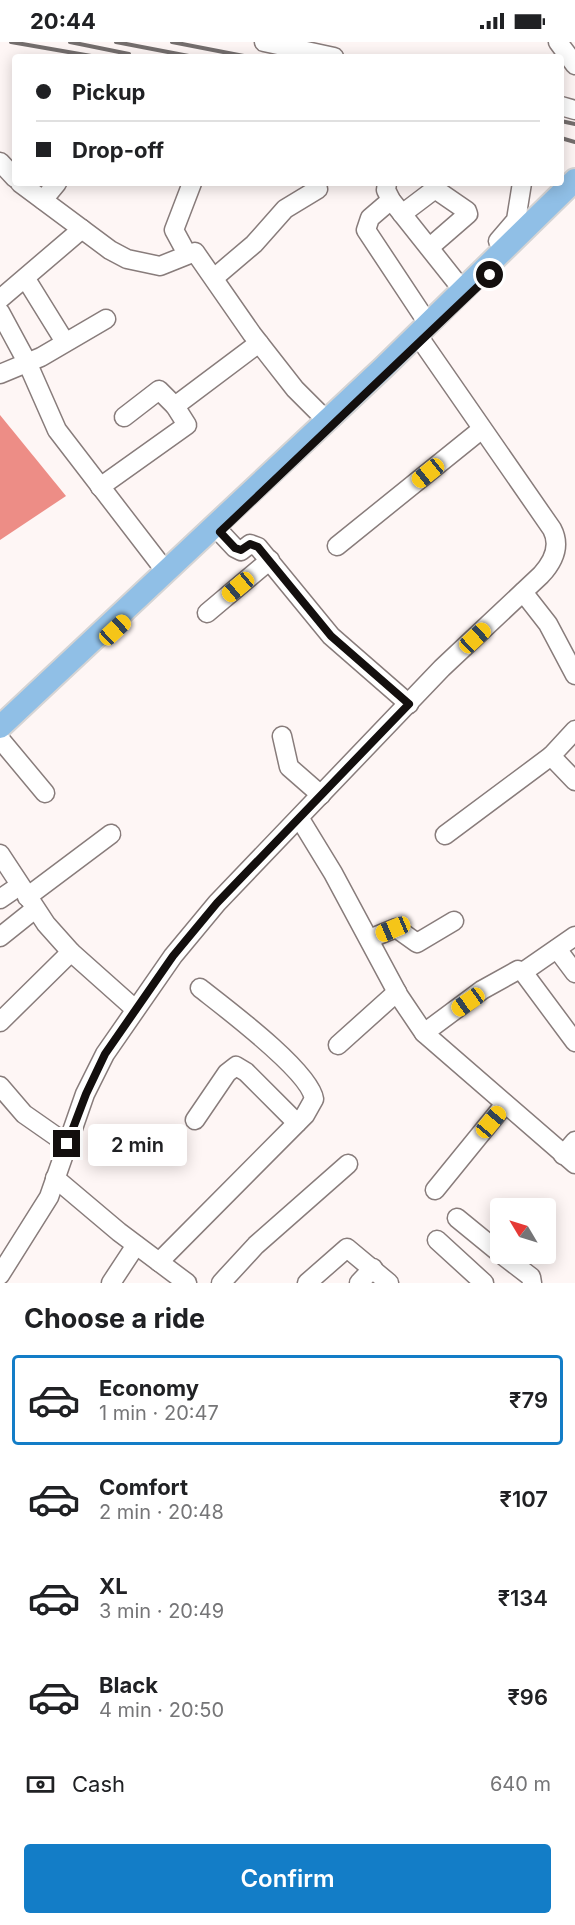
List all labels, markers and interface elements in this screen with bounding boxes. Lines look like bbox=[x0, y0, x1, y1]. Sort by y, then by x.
text: 20:44 bbox=[30, 8, 96, 34]
text: Pickup bbox=[72, 79, 146, 105]
text: Drop-off bbox=[72, 137, 164, 163]
route start bbox=[476, 261, 503, 288]
car bbox=[408, 455, 448, 491]
car bbox=[218, 569, 258, 605]
car bbox=[96, 611, 134, 649]
car bbox=[456, 619, 494, 657]
car bbox=[373, 914, 413, 944]
car bbox=[448, 984, 488, 1020]
car bbox=[473, 1102, 509, 1142]
callout: 2 min bbox=[88, 1123, 187, 1165]
route end bbox=[53, 1130, 80, 1157]
text: 2 min bbox=[111, 1133, 164, 1157]
north arrow bbox=[490, 1198, 556, 1264]
map controls bbox=[490, 1198, 556, 1264]
text: Choose a ride bbox=[24, 1302, 205, 1335]
icon: car bbox=[27, 1373, 81, 1427]
text: Economy bbox=[99, 1375, 199, 1401]
text: ₹79 bbox=[509, 1387, 548, 1413]
text: 1 min · 20:47 bbox=[99, 1401, 219, 1425]
icon: car bbox=[27, 1472, 81, 1526]
text: Comfort bbox=[99, 1474, 188, 1500]
text: ₹107 bbox=[500, 1486, 548, 1512]
text: 2 min · 20:48 bbox=[99, 1500, 224, 1524]
icon: car bbox=[27, 1571, 81, 1625]
text: XL bbox=[99, 1573, 128, 1599]
text: ₹134 bbox=[498, 1585, 548, 1611]
text: 3 min · 20:49 bbox=[99, 1599, 224, 1623]
icon: car bbox=[27, 1670, 81, 1724]
text: Black bbox=[99, 1672, 158, 1698]
text: ₹96 bbox=[508, 1684, 548, 1710]
text: 4 min · 20:50 bbox=[99, 1698, 224, 1722]
icon: cash bbox=[24, 1768, 57, 1801]
text: Cash bbox=[72, 1771, 125, 1797]
text: 640 m bbox=[490, 1772, 551, 1796]
button: Confirm bbox=[24, 1844, 551, 1913]

